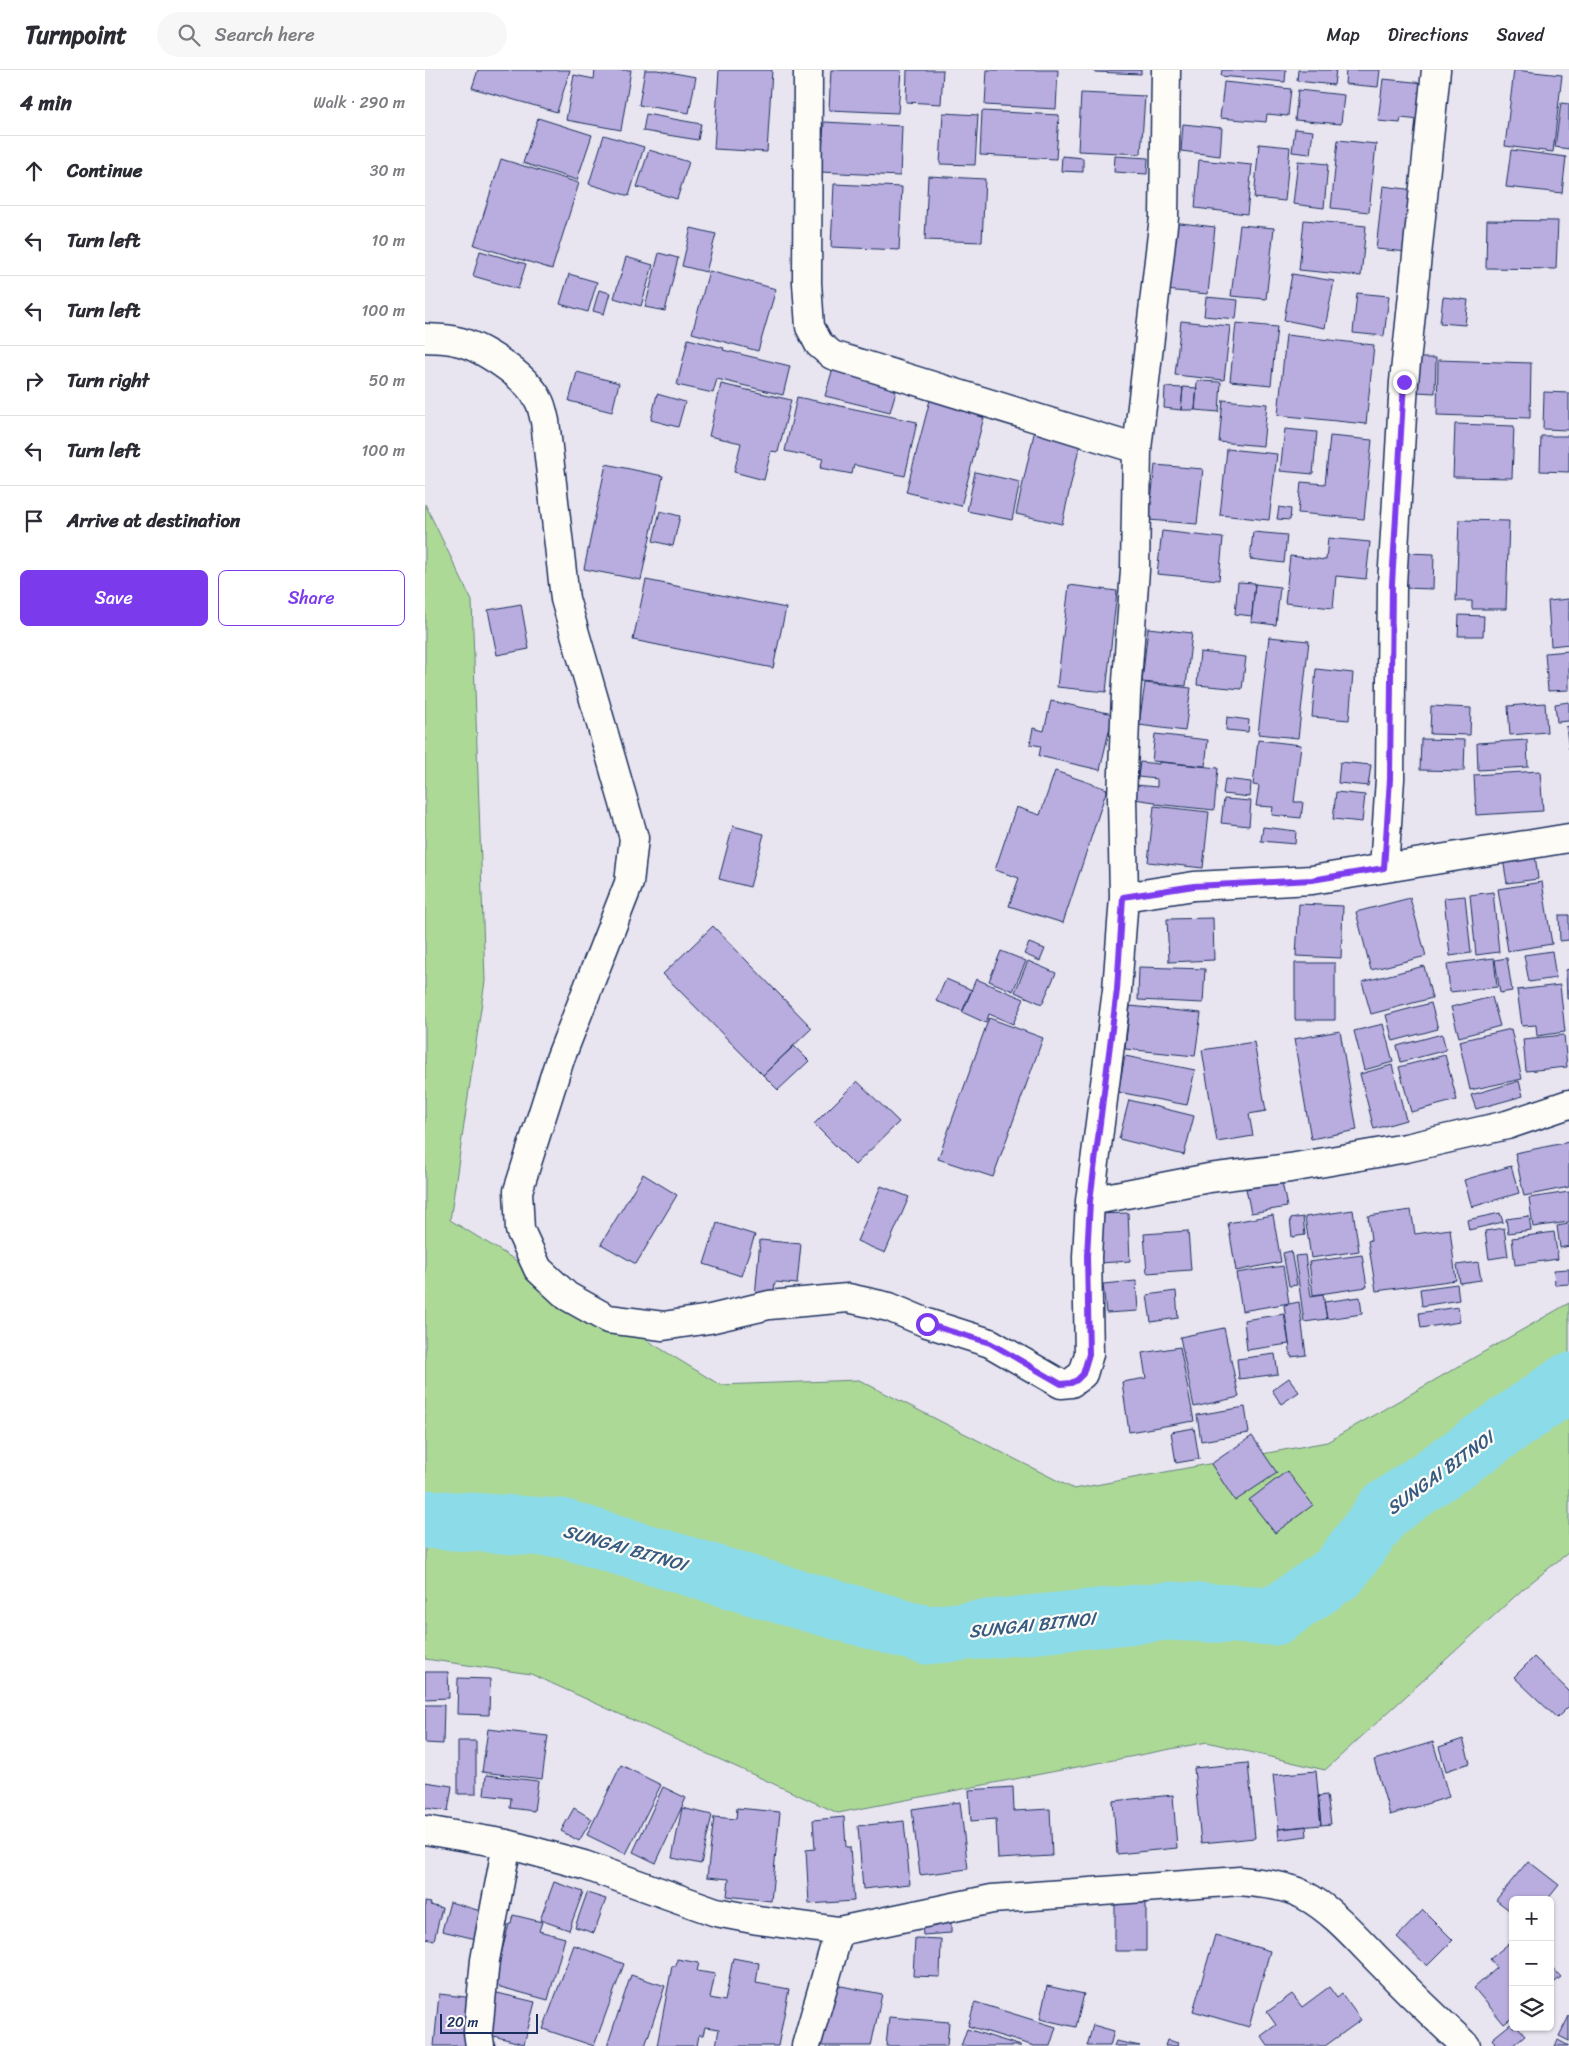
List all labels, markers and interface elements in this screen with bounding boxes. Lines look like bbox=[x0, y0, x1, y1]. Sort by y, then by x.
search box bbox=[157, 12, 507, 57]
text: Turnpoint bbox=[25, 14, 127, 56]
text: Search here bbox=[215, 18, 315, 51]
text: Map bbox=[1327, 19, 1360, 51]
text: Directions bbox=[1388, 19, 1469, 51]
text: Saved bbox=[1497, 19, 1544, 51]
icon: search bbox=[175, 21, 203, 49]
text: 4 min bbox=[20, 84, 72, 122]
text: Walk · 290 m bbox=[313, 88, 405, 117]
text: Continue bbox=[67, 154, 143, 187]
text: 30 m bbox=[370, 156, 405, 185]
icon: ahead bbox=[20, 157, 48, 185]
text: Turn left bbox=[67, 224, 140, 257]
text: 10 m bbox=[372, 226, 405, 255]
icon: left bbox=[20, 227, 48, 255]
text: Turn left bbox=[67, 294, 140, 327]
text: 100 m bbox=[361, 296, 405, 325]
icon: left bbox=[20, 297, 48, 325]
text: Turn right bbox=[67, 364, 149, 397]
text: 50 m bbox=[369, 366, 405, 395]
icon: right bbox=[20, 367, 48, 395]
route end bbox=[1393, 371, 1416, 394]
text: Turn left bbox=[67, 434, 140, 467]
text: 100 m bbox=[361, 436, 405, 465]
icon: left bbox=[20, 437, 48, 465]
text: Arrive at destination bbox=[67, 504, 240, 537]
icon: arrive bbox=[20, 507, 48, 535]
button: Save bbox=[20, 570, 208, 626]
button: Share bbox=[218, 570, 405, 626]
route start bbox=[916, 1313, 939, 1336]
water label: SUNGAI BITNOI bbox=[1379, 1421, 1504, 1523]
water label: SUNGAI BITNOI bbox=[560, 1515, 694, 1582]
water label: SUNGAI BITNOI bbox=[967, 1602, 1100, 1648]
map controls bbox=[1509, 1896, 1554, 2031]
button: + bbox=[1509, 1896, 1554, 1941]
button: − bbox=[1509, 1941, 1554, 1986]
button: layers bbox=[1509, 1986, 1554, 2031]
text: 20 m bbox=[447, 2010, 478, 2035]
scale bar bbox=[440, 2011, 537, 2034]

